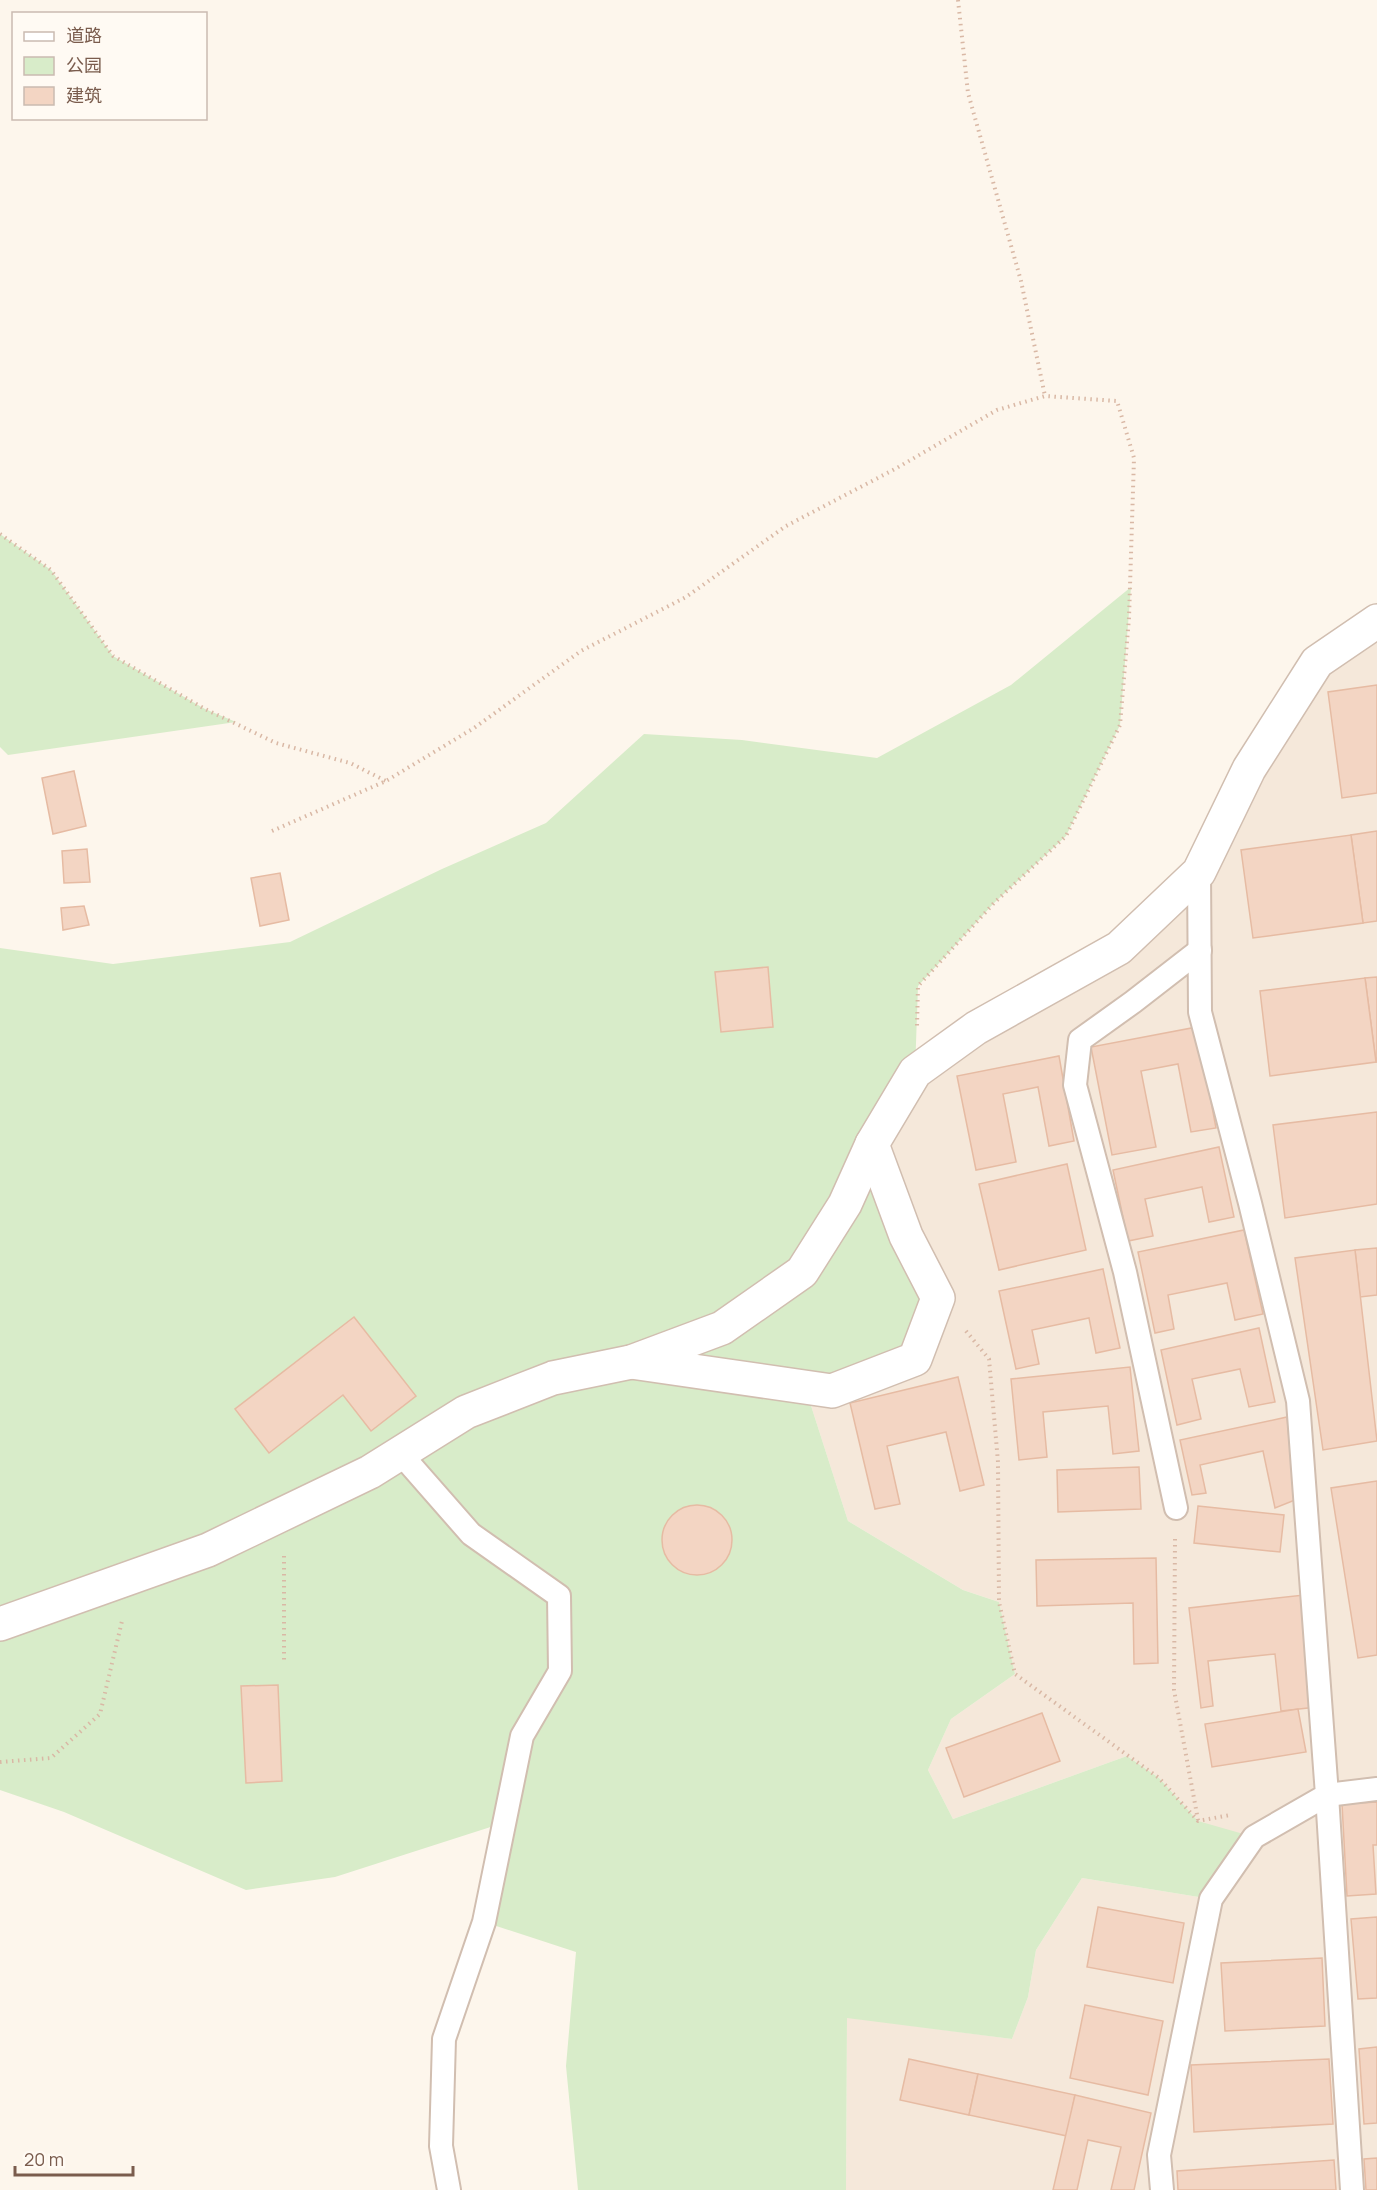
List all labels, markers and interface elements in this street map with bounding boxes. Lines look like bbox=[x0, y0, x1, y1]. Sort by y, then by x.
legend bbox=[12, 12, 207, 120]
text: 道路 bbox=[66, 23, 102, 47]
text: 公园 bbox=[66, 53, 102, 77]
text: 建筑 bbox=[66, 83, 102, 107]
scale bar bbox=[15, 2139, 134, 2177]
text: 20 m bbox=[24, 2147, 64, 2171]

